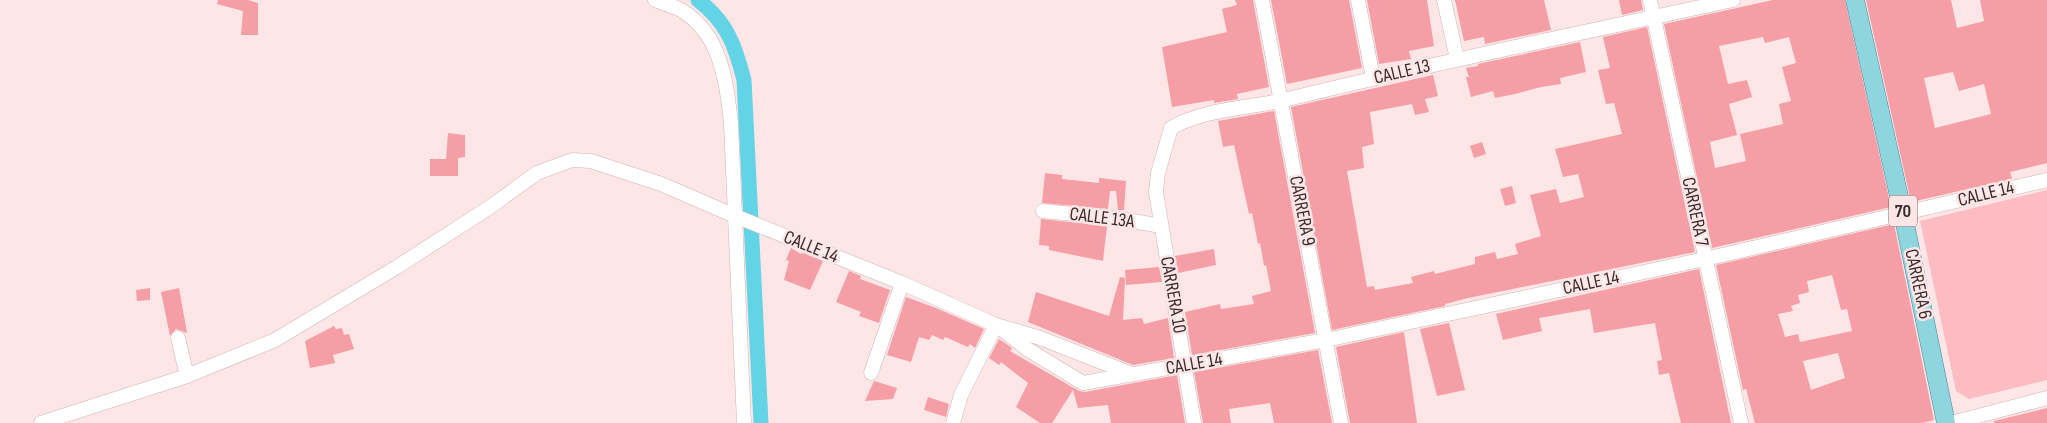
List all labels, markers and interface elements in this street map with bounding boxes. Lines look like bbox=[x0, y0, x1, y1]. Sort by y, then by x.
street label: CALLE 13 bbox=[1372, 54, 1432, 90]
street label: CARRERA 9 bbox=[1284, 174, 1320, 248]
street label: CARRERA 7 bbox=[1676, 175, 1714, 249]
street label: CALLE 14 bbox=[1956, 176, 2016, 212]
road number: 70 bbox=[1889, 196, 1917, 227]
street label: CALLE 13A bbox=[1068, 203, 1137, 233]
street label: CALLE 14 bbox=[780, 226, 842, 268]
street label: CARRERA 6 bbox=[1899, 247, 1937, 321]
street label: CARRERA 10 bbox=[1155, 255, 1191, 335]
street label: CALLE 14 bbox=[1561, 266, 1621, 300]
street label: CALLE 14 bbox=[1164, 348, 1224, 380]

